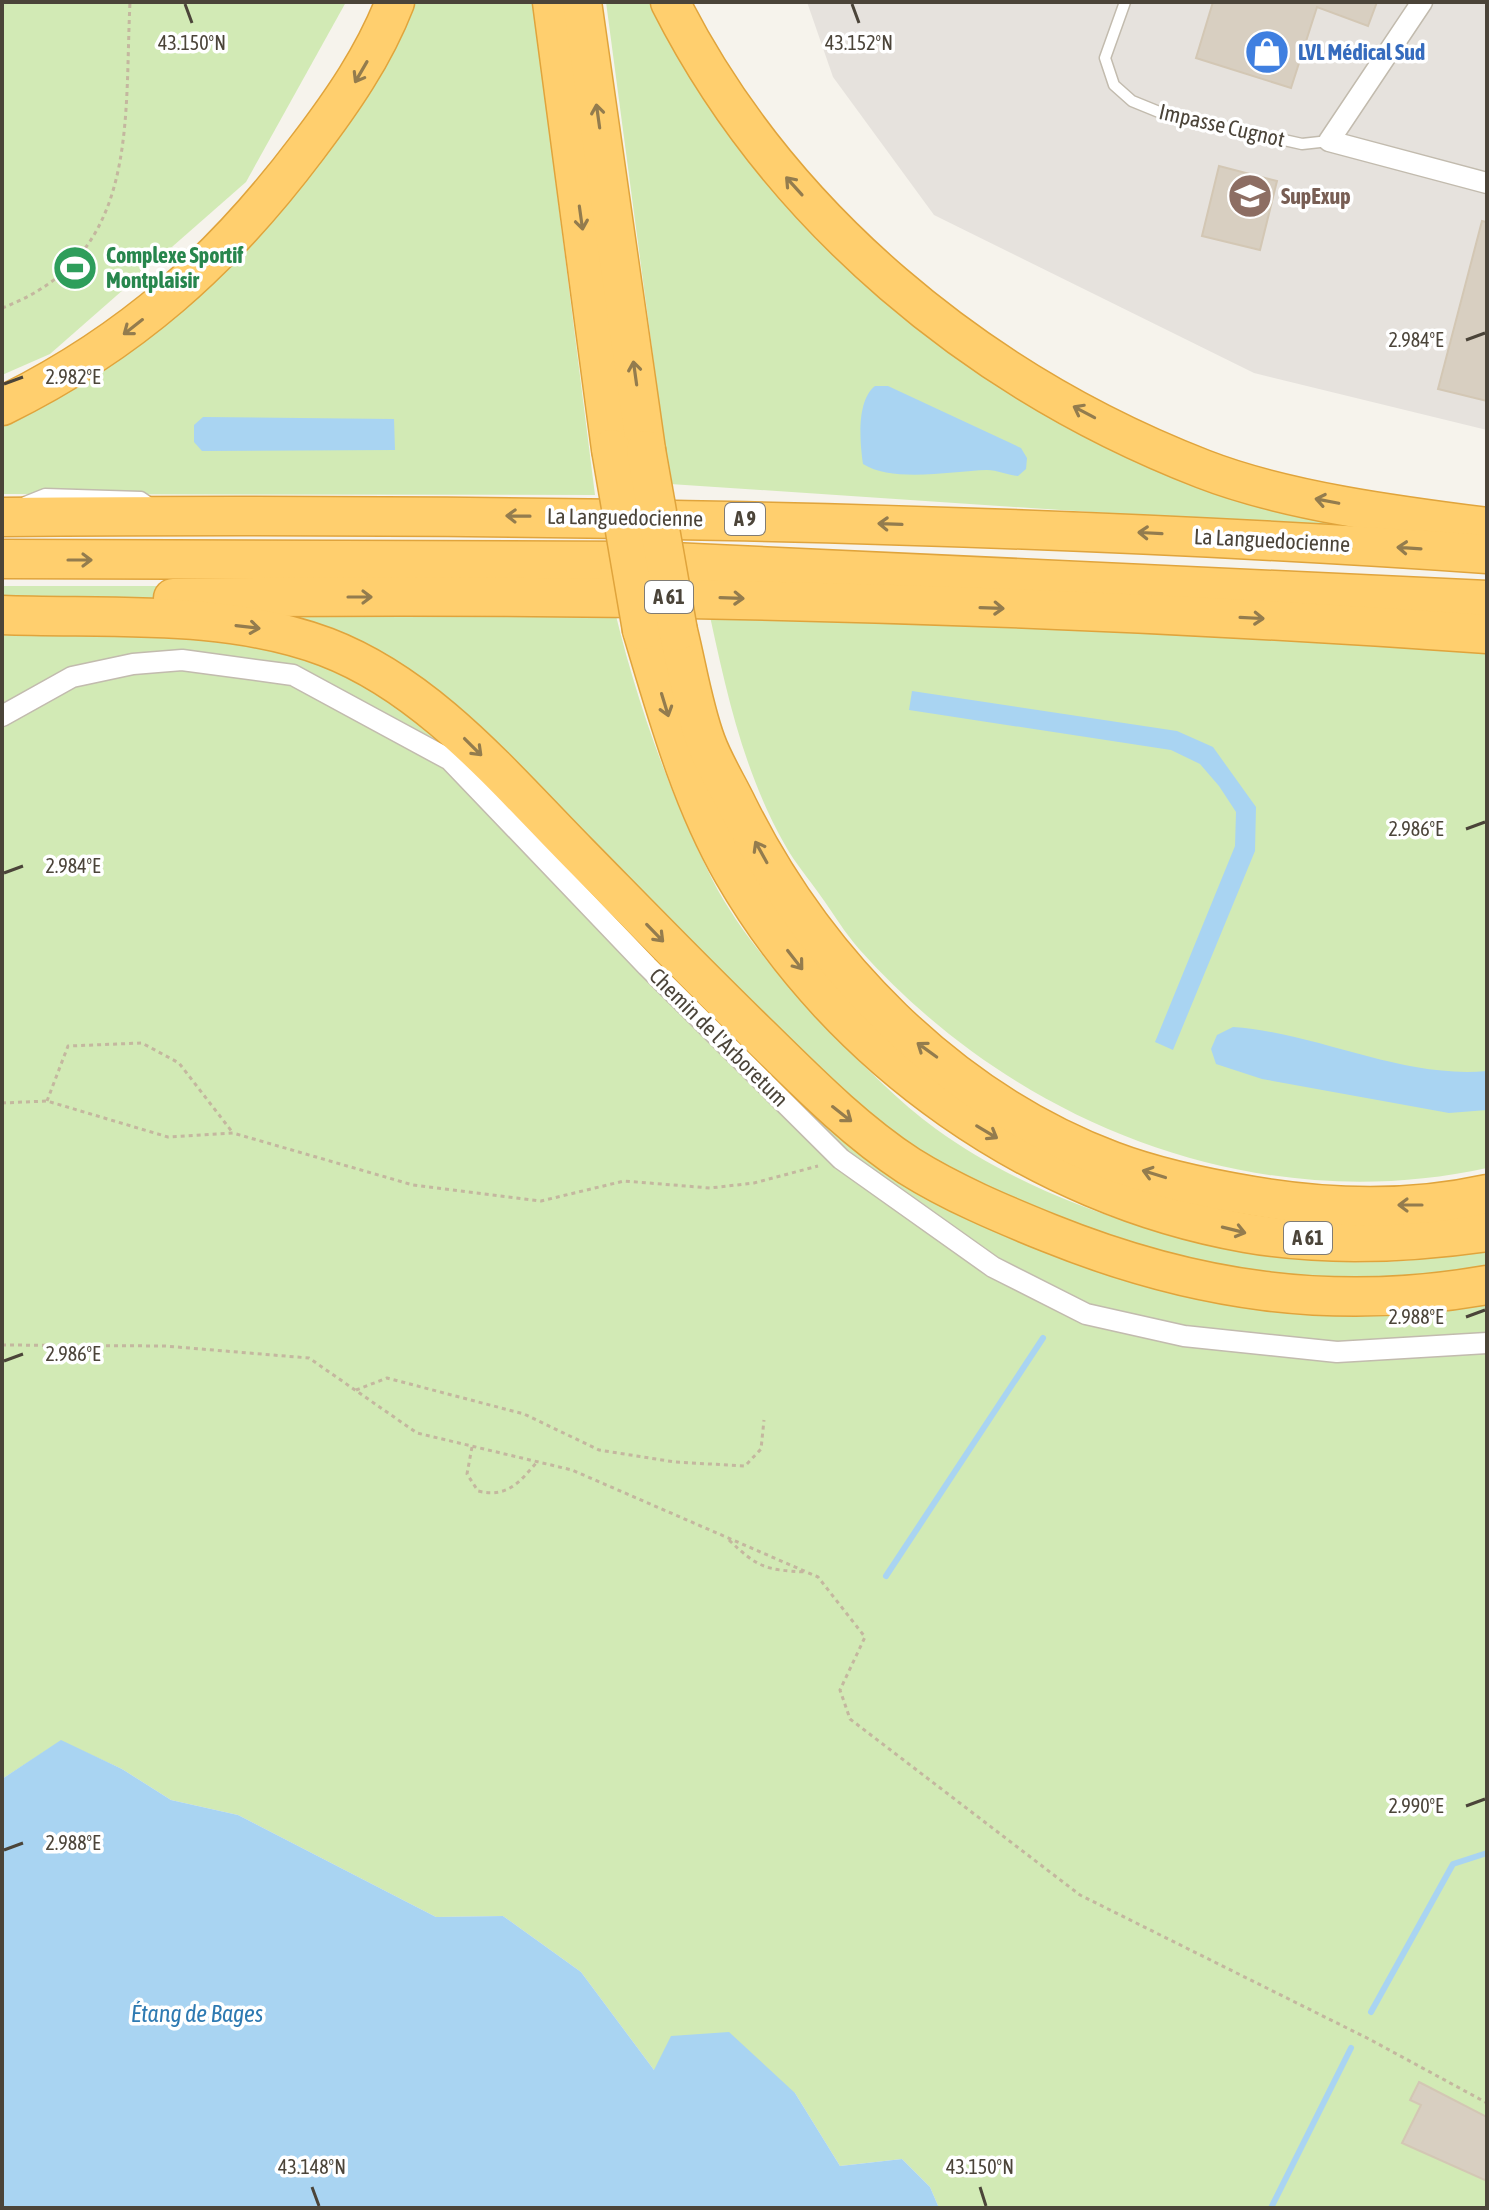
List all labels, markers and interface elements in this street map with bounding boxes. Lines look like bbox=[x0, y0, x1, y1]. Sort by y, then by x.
shop icon: LVL Médical Sud bbox=[1243, 28, 1291, 76]
text: 43.150°N bbox=[158, 31, 226, 54]
text: 43.152°N bbox=[825, 31, 893, 54]
place label: LVL Médical Sud bbox=[1298, 39, 1425, 65]
one-way arrow bbox=[353, 59, 368, 83]
street label: Impasse Cugnot bbox=[1157, 98, 1287, 152]
one-way arrow bbox=[590, 103, 605, 129]
school or university icon: SupExup bbox=[1226, 172, 1274, 220]
one-way arrow bbox=[786, 176, 804, 196]
place label: SupExup bbox=[1281, 183, 1351, 209]
one-way arrow bbox=[574, 205, 589, 230]
place label: Complexe Sportif Montplaisir bbox=[106, 242, 244, 293]
sports icon: Complexe Sportif Montplaisir bbox=[51, 244, 99, 292]
one-way arrow bbox=[123, 318, 144, 335]
text: 2.984°E bbox=[1388, 328, 1444, 351]
one-way arrow bbox=[627, 361, 642, 386]
text: 2.982°E bbox=[45, 365, 101, 388]
one-way arrow bbox=[1073, 404, 1097, 420]
one-way arrow bbox=[1315, 492, 1341, 507]
street label: La Languedocienne bbox=[547, 503, 703, 531]
road number: A 9 bbox=[725, 503, 765, 535]
one-way arrow bbox=[505, 508, 532, 524]
one-way arrow bbox=[877, 516, 904, 532]
street label: La Languedocienne bbox=[1193, 523, 1351, 557]
one-way arrow bbox=[1137, 526, 1164, 541]
one-way arrow bbox=[1396, 541, 1423, 556]
one-way arrow bbox=[66, 552, 93, 568]
road number: A 61 bbox=[645, 581, 693, 613]
one-way arrow bbox=[346, 589, 373, 605]
one-way arrow bbox=[718, 590, 745, 605]
one-way arrow bbox=[978, 601, 1005, 616]
one-way arrow bbox=[1238, 611, 1265, 626]
one-way arrow bbox=[234, 620, 260, 635]
one-way arrow bbox=[658, 692, 673, 718]
one-way arrow bbox=[463, 737, 482, 756]
text: 2.986°E bbox=[1388, 817, 1444, 840]
one-way arrow bbox=[753, 841, 769, 864]
text: 2.984°E bbox=[45, 854, 101, 877]
one-way arrow bbox=[645, 923, 664, 942]
one-way arrow bbox=[786, 949, 803, 970]
street label: Chemin de l'Arboretum bbox=[644, 962, 794, 1112]
one-way arrow bbox=[917, 1041, 939, 1058]
one-way arrow bbox=[831, 1105, 852, 1122]
one-way arrow bbox=[975, 1124, 998, 1140]
one-way arrow bbox=[1141, 1166, 1167, 1181]
one-way arrow bbox=[1397, 1197, 1424, 1213]
road number: A 61 bbox=[1284, 1222, 1332, 1254]
one-way arrow bbox=[1221, 1223, 1247, 1238]
text: 2.988°E bbox=[1388, 1305, 1444, 1328]
text: 2.986°E bbox=[45, 1342, 101, 1365]
text: 2.990°E bbox=[1388, 1794, 1444, 1817]
text: 2.988°E bbox=[45, 1831, 101, 1854]
water label: Étang de Bages bbox=[131, 2000, 263, 2027]
text: 43.148°N bbox=[278, 2155, 346, 2178]
text: 43.150°N bbox=[946, 2155, 1014, 2178]

